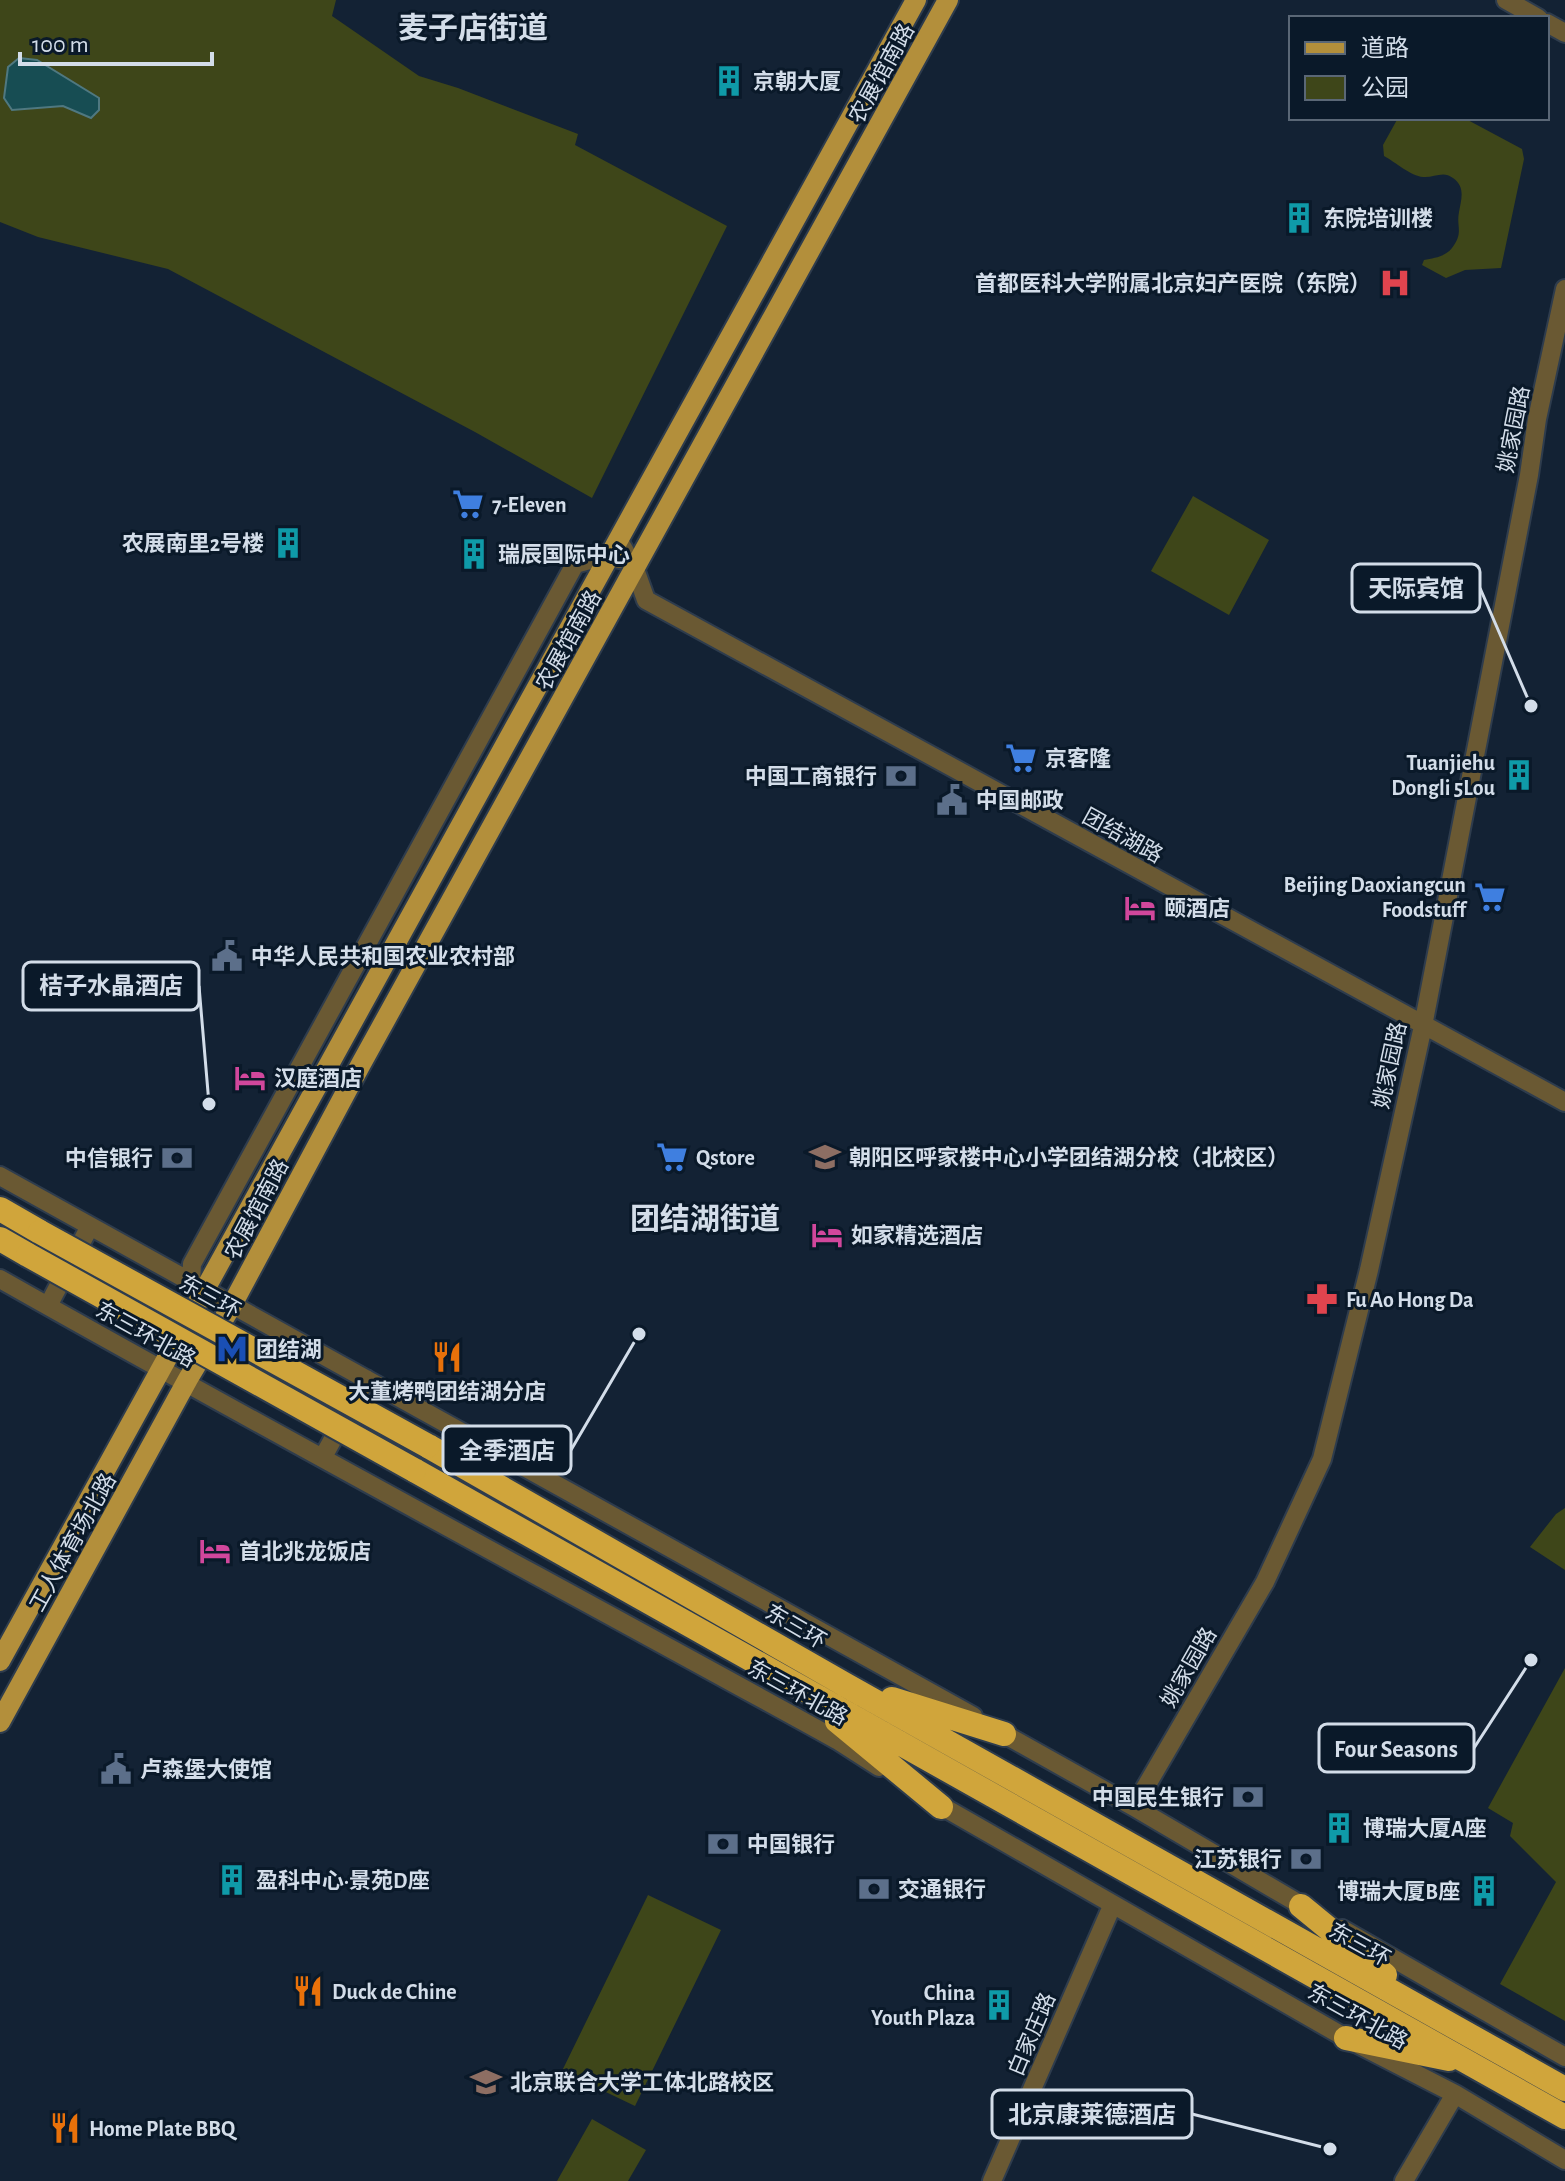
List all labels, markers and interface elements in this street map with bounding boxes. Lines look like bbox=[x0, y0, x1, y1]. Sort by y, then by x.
district label: 麦子店街道 bbox=[398, 12, 548, 44]
scale bar bbox=[20, 16, 212, 66]
legend bbox=[1289, 16, 1549, 120]
street label: 农展馆南路 bbox=[845, 20, 918, 127]
text: 100 m bbox=[32, 33, 89, 57]
text: 道路 bbox=[1361, 35, 1409, 61]
building icon: 京朝大厦 bbox=[712, 64, 746, 98]
place label: 京朝大厦 bbox=[753, 70, 841, 93]
text: 公园 bbox=[1361, 76, 1409, 101]
building icon: 东院培训楼 bbox=[1282, 201, 1316, 235]
place label: 东院培训楼 bbox=[1323, 207, 1433, 230]
hospital icon: 首都医科大学附属北京妇产医院（东院） bbox=[1378, 266, 1412, 300]
place label: 首都医科大学附属北京妇产医院（东院） bbox=[975, 272, 1371, 295]
street label: 姚家园路 bbox=[1494, 384, 1533, 474]
supermarket icon: 7-Eleven bbox=[451, 487, 485, 521]
place label: 7-Eleven bbox=[492, 494, 567, 516]
building icon: 农展南里2号楼 bbox=[271, 526, 305, 560]
place label: 农展南里2号楼 bbox=[122, 532, 264, 555]
building icon: 瑞辰国际中心 bbox=[457, 537, 491, 571]
place label: 瑞辰国际中心 bbox=[498, 543, 630, 566]
callout: 天际宾馆 bbox=[1352, 564, 1480, 612]
text: 天际宾馆 bbox=[1368, 576, 1464, 602]
street label: 农展馆南路 bbox=[532, 587, 605, 694]
supermarket icon: 京客隆 bbox=[1004, 741, 1038, 775]
place label: 京客隆 bbox=[1045, 746, 1111, 770]
place label: Tuanjiehu Dongli 5Lou bbox=[1391, 752, 1496, 799]
building icon: Tuanjiehu Dongli 5Lou bbox=[1502, 758, 1536, 792]
bank icon: 中国工商银行 bbox=[884, 759, 918, 793]
place label: 中国工商银行 bbox=[745, 765, 877, 788]
public building icon: 中国邮政 bbox=[935, 783, 969, 817]
place label: 中国邮政 bbox=[976, 789, 1064, 812]
street label: 团结湖路 bbox=[1079, 804, 1167, 867]
place label: Beijing Daoxiangcun Foodstuff bbox=[1284, 874, 1468, 921]
supermarket icon: Beijing Daoxiangcun Foodstuff bbox=[1473, 880, 1507, 914]
hotel icon: 颐酒店 bbox=[1123, 891, 1157, 925]
place label: 颐酒店 bbox=[1164, 897, 1230, 920]
public building icon: 中华人民共和国农业农村部 bbox=[210, 939, 244, 973]
place label: 中华人民共和国农业农村部 bbox=[251, 945, 515, 968]
callout: 桔子水晶酒店 bbox=[23, 962, 199, 1010]
text: 桔子水晶酒店 bbox=[39, 973, 183, 999]
street label: 姚家园路 bbox=[1369, 1020, 1410, 1111]
hotel icon: 汉庭酒店 bbox=[233, 1061, 267, 1095]
place label: 汉庭酒店 bbox=[274, 1066, 362, 1090]
supermarket icon: Qstore bbox=[655, 1140, 689, 1174]
school or university icon: 朝阳区呼家楼中心小学团结湖分校（北校区） bbox=[808, 1140, 842, 1174]
bank icon: 中信银行 bbox=[160, 1141, 194, 1175]
place label: 朝阳区呼家楼中心小学团结湖分校（北校区） bbox=[849, 1146, 1289, 1169]
place label: 中信银行 bbox=[65, 1147, 153, 1170]
place label: Qstore bbox=[696, 1147, 755, 1170]
street label: 农展馆南路 bbox=[220, 1155, 292, 1263]
district label: 团结湖街道 bbox=[630, 1203, 780, 1235]
hotel icon: 如家精选酒店 bbox=[810, 1218, 844, 1252]
place label: 如家精选酒店 bbox=[851, 1224, 983, 1247]
street label: 东三环 bbox=[175, 1270, 244, 1322]
pharmacy icon: Fu Ao Hong Da bbox=[1305, 1282, 1339, 1316]
place label: Fu Ao Hong Da bbox=[1346, 1289, 1474, 1311]
street label: 东三环北路 bbox=[92, 1298, 199, 1371]
metro station icon: 团结湖 bbox=[215, 1332, 249, 1366]
place label: 团结湖 bbox=[256, 1338, 322, 1361]
restaurant icon: 大董烤鸭团结湖分店 bbox=[430, 1340, 464, 1374]
place label: 大董烤鸭团结湖分店 bbox=[348, 1380, 546, 1403]
callout: 全季酒店 bbox=[443, 1426, 571, 1474]
text: 全季酒店 bbox=[459, 1438, 555, 1464]
street label: 工人体育场北路 bbox=[25, 1469, 120, 1615]
hotel icon: 首北兆龙饭店 bbox=[198, 1534, 232, 1568]
place label: 首北兆龙饭店 bbox=[239, 1540, 371, 1563]
street label: 东三环 bbox=[761, 1600, 830, 1653]
street label: 姚家园路 bbox=[1156, 1623, 1220, 1711]
street label: 东三环北路 bbox=[744, 1656, 851, 1729]
callout: Four Seasons bbox=[1319, 1724, 1474, 1772]
text: Four Seasons bbox=[1334, 1738, 1458, 1762]
public building icon: 卢森堡大使馆 bbox=[99, 1752, 133, 1786]
place label: 卢森堡大使馆 bbox=[140, 1758, 272, 1781]
bank icon: 中国民生银行 bbox=[1231, 1780, 1265, 1814]
place label: 中国民生银行 bbox=[1092, 1786, 1224, 1809]
building icon: 博瑞大厦A座 bbox=[1322, 1811, 1356, 1845]
place label: 博瑞大厦A座 bbox=[1363, 1817, 1486, 1840]
bank icon: 中国银行 bbox=[706, 1827, 740, 1861]
place label: 中国银行 bbox=[747, 1833, 835, 1856]
bank icon: 江苏银行 bbox=[1289, 1842, 1323, 1876]
place label: 江苏银行 bbox=[1194, 1848, 1282, 1871]
building icon: 盈科中心·景苑D座 bbox=[215, 1863, 249, 1897]
place label: 盈科中心·景苑D座 bbox=[256, 1869, 429, 1892]
bank icon: 交通银行 bbox=[857, 1872, 891, 1906]
building icon: 博瑞大厦B座 bbox=[1467, 1874, 1501, 1908]
place label: 交通银行 bbox=[898, 1877, 986, 1901]
place label: 博瑞大厦B座 bbox=[1337, 1880, 1460, 1903]
street label: 东三环 bbox=[1325, 1918, 1394, 1970]
restaurant icon: Duck de Chine bbox=[291, 1974, 325, 2008]
street label: 东三环北路 bbox=[1304, 1980, 1411, 2053]
place label: Duck de Chine bbox=[332, 1981, 457, 2003]
place label: China Youth Plaza bbox=[871, 1982, 975, 2029]
building icon: China Youth Plaza bbox=[982, 1988, 1016, 2022]
street label: 白家庄路 bbox=[1004, 1989, 1059, 2079]
school or university icon: 北京联合大学工体北路校区 bbox=[469, 2065, 503, 2099]
place label: 北京联合大学工体北路校区 bbox=[510, 2071, 774, 2094]
callout: 北京康莱德酒店 bbox=[992, 2090, 1192, 2138]
text: 北京康莱德酒店 bbox=[1008, 2102, 1176, 2128]
restaurant icon: Home Plate BBQ bbox=[48, 2111, 82, 2145]
place label: Home Plate BBQ bbox=[89, 2118, 238, 2141]

